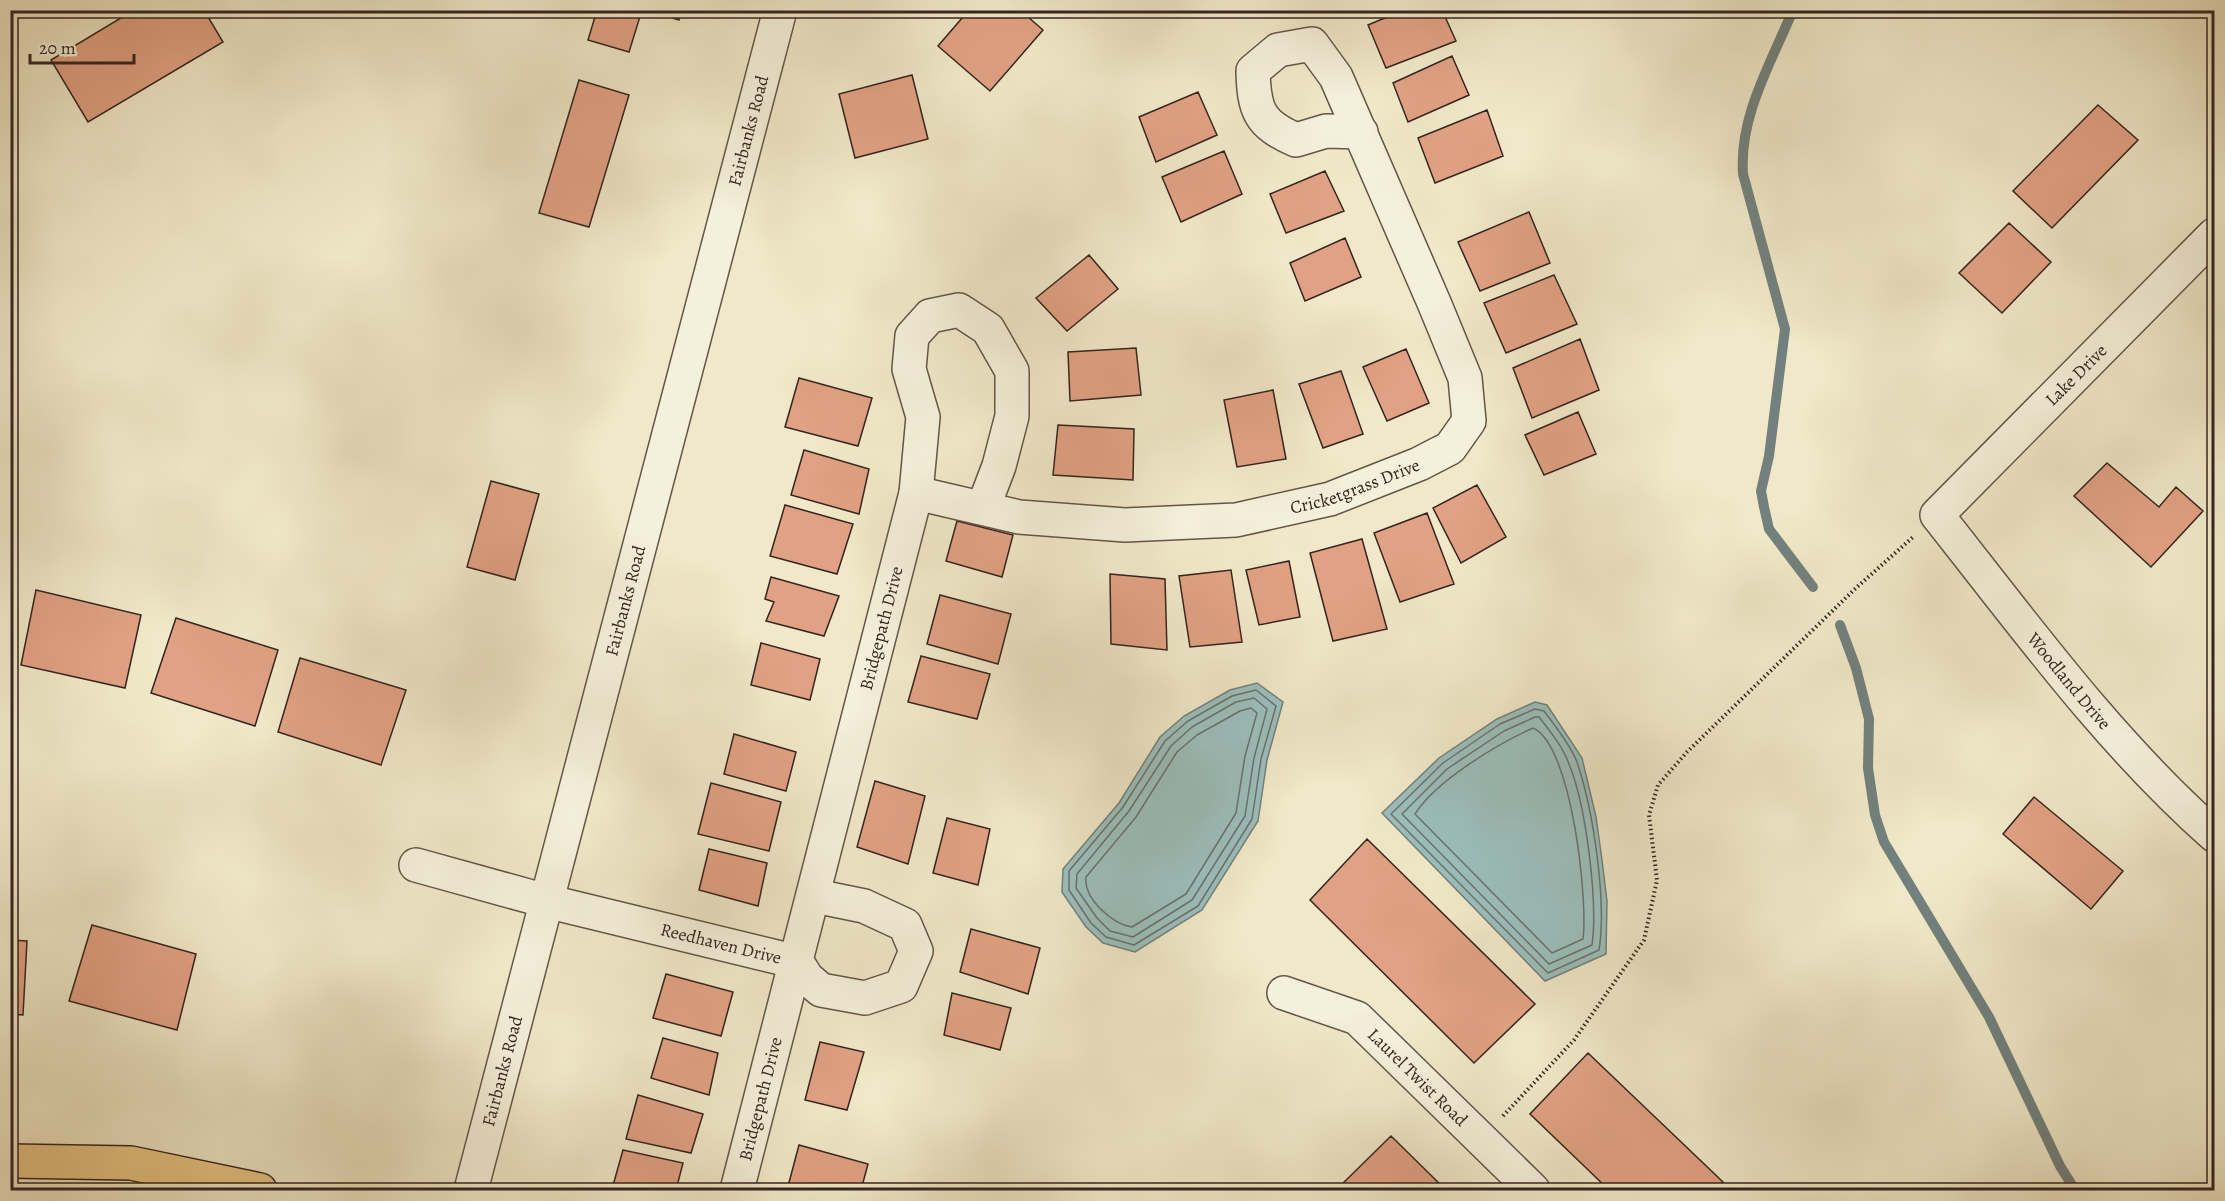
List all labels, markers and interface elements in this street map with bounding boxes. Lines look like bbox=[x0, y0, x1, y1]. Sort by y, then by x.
scale bar bbox=[30, 27, 134, 65]
text: 20 m bbox=[39, 36, 76, 60]
street label: Fairbanks Road bbox=[722, 72, 774, 189]
street label: Lake Drive bbox=[2040, 339, 2112, 411]
street label: Cricketgrass Drive bbox=[1288, 453, 1423, 520]
street label: Fairbanks Road bbox=[599, 543, 651, 659]
street label: Bridgepath Drive bbox=[854, 564, 909, 693]
street label: Woodland Drive bbox=[2021, 627, 2116, 735]
street label: Reedhaven Drive bbox=[658, 917, 784, 970]
street label: Fairbanks Road bbox=[476, 1013, 528, 1129]
street label: Laurel Twist Road bbox=[1362, 1023, 1473, 1132]
street label: Bridgepath Drive bbox=[733, 1035, 788, 1163]

